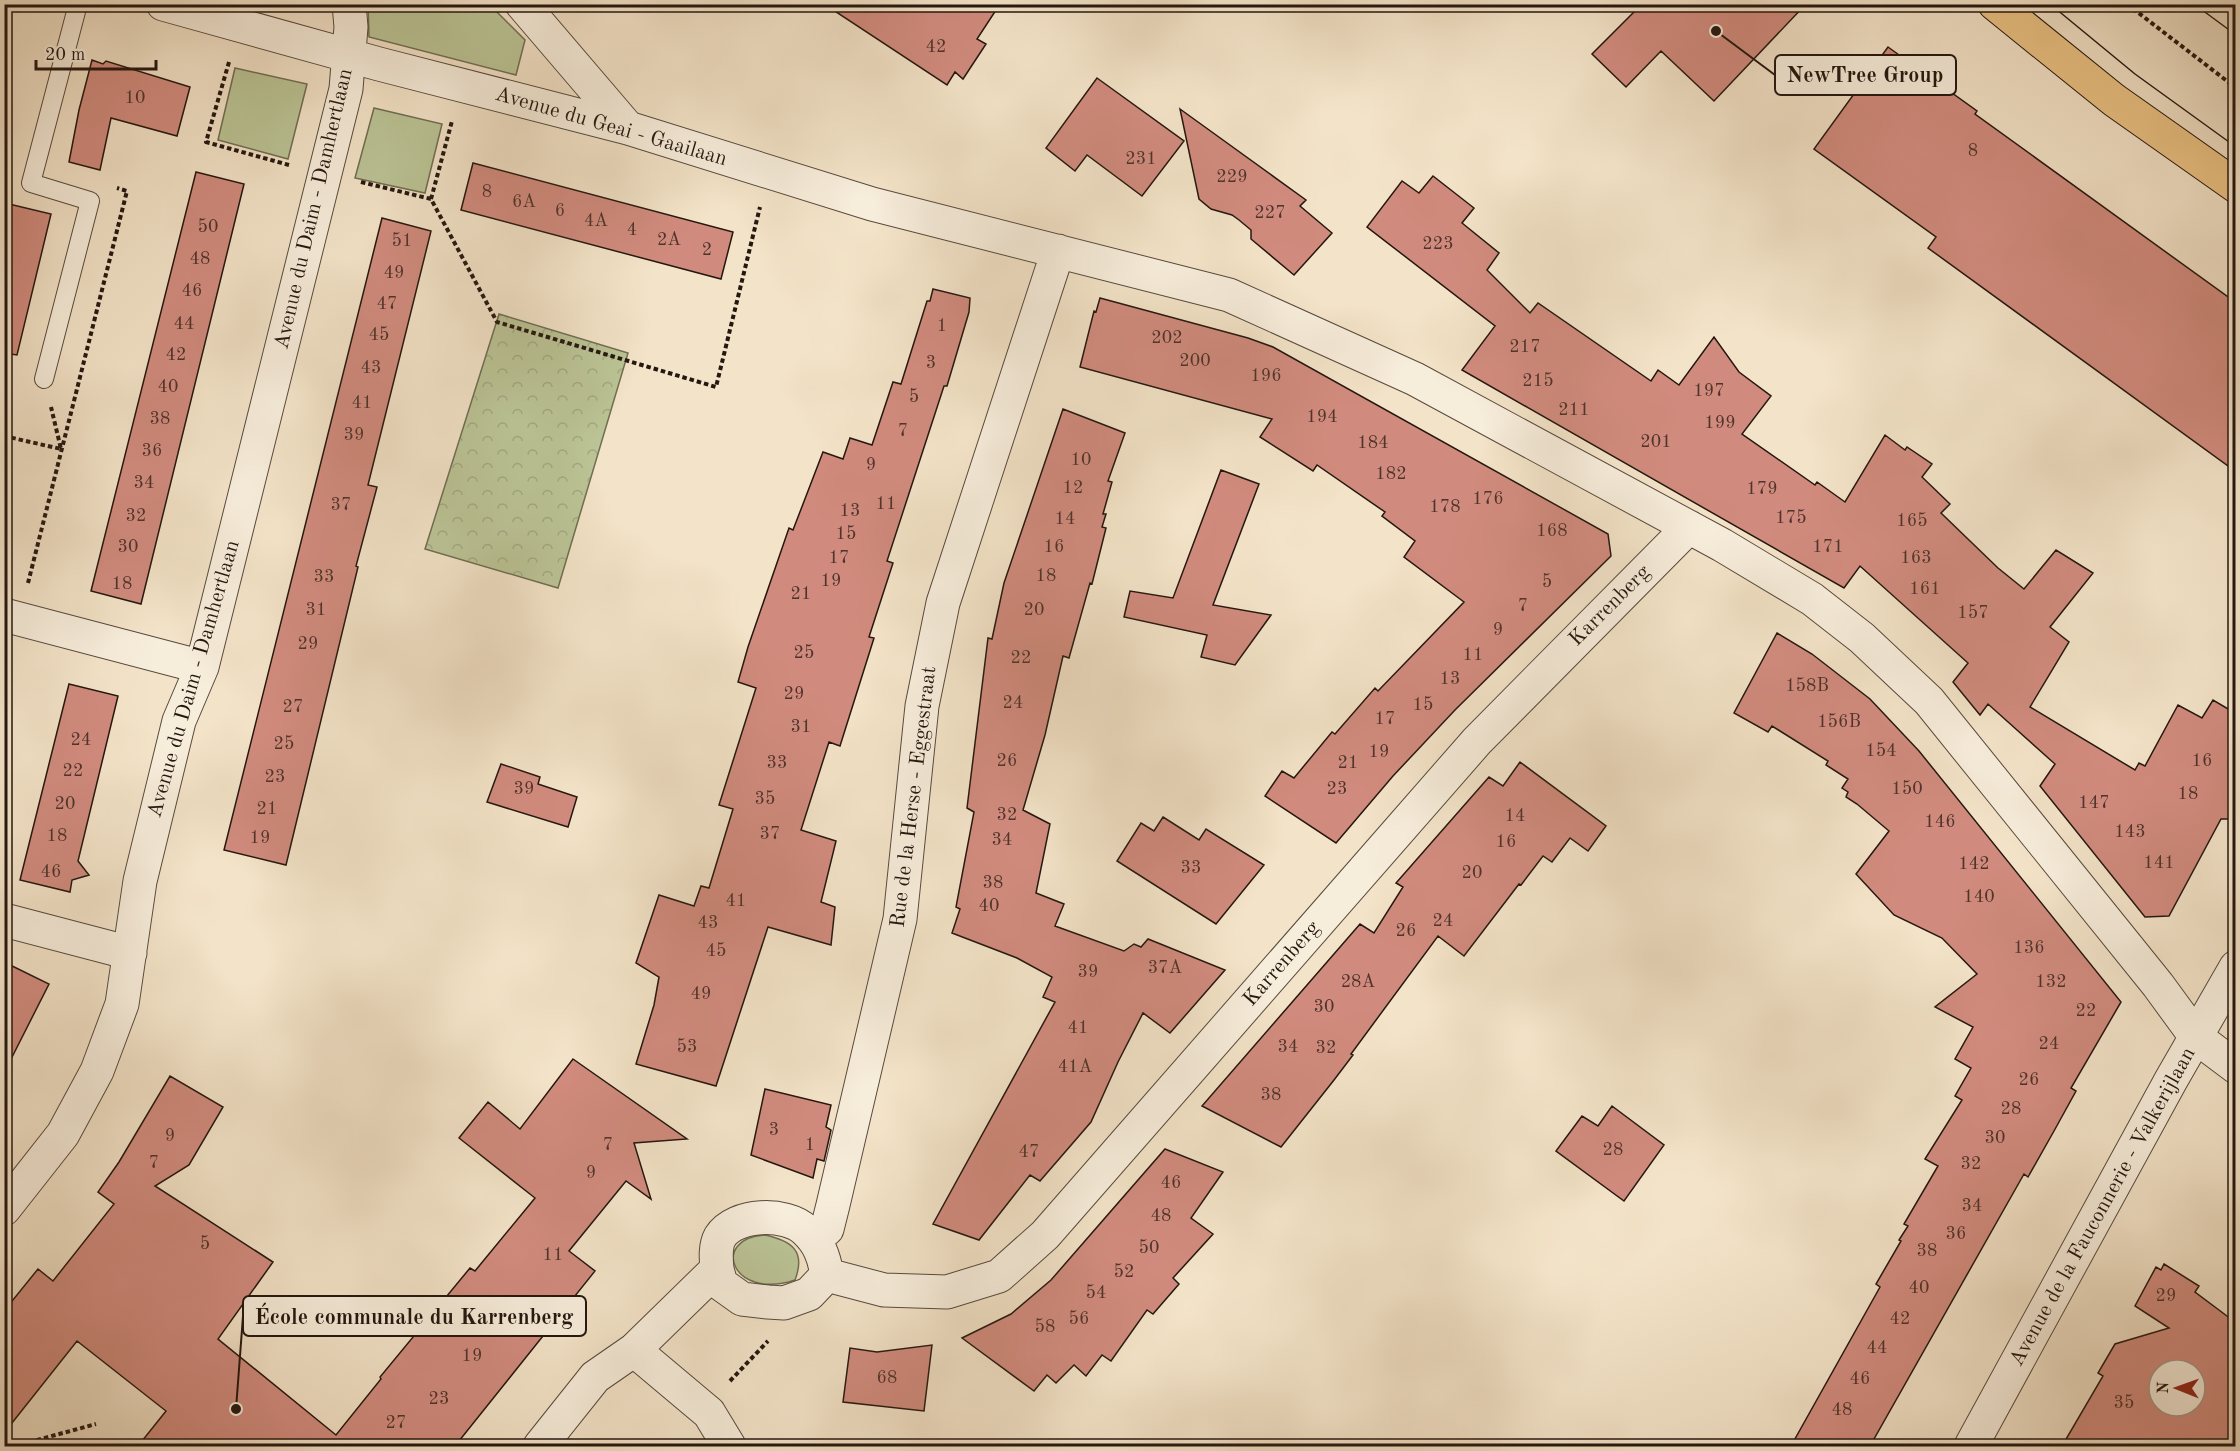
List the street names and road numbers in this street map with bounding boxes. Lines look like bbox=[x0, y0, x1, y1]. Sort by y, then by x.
street label: Avenue du Daim - Damhertlaan bbox=[271, 67, 357, 351]
street label: Avenue du Geai - Gaailaan bbox=[493, 84, 729, 170]
street label: Avenue du Daim - Damhertlaan bbox=[144, 538, 244, 820]
street label: Karrenberg bbox=[1566, 561, 1655, 650]
street label: Rue de la Herse - Eggestraat bbox=[888, 665, 940, 929]
street label: Karrenberg bbox=[1240, 917, 1325, 1010]
street label: Avenue de la Fauconnerie - Valkerijlaan bbox=[2006, 1044, 2200, 1370]

